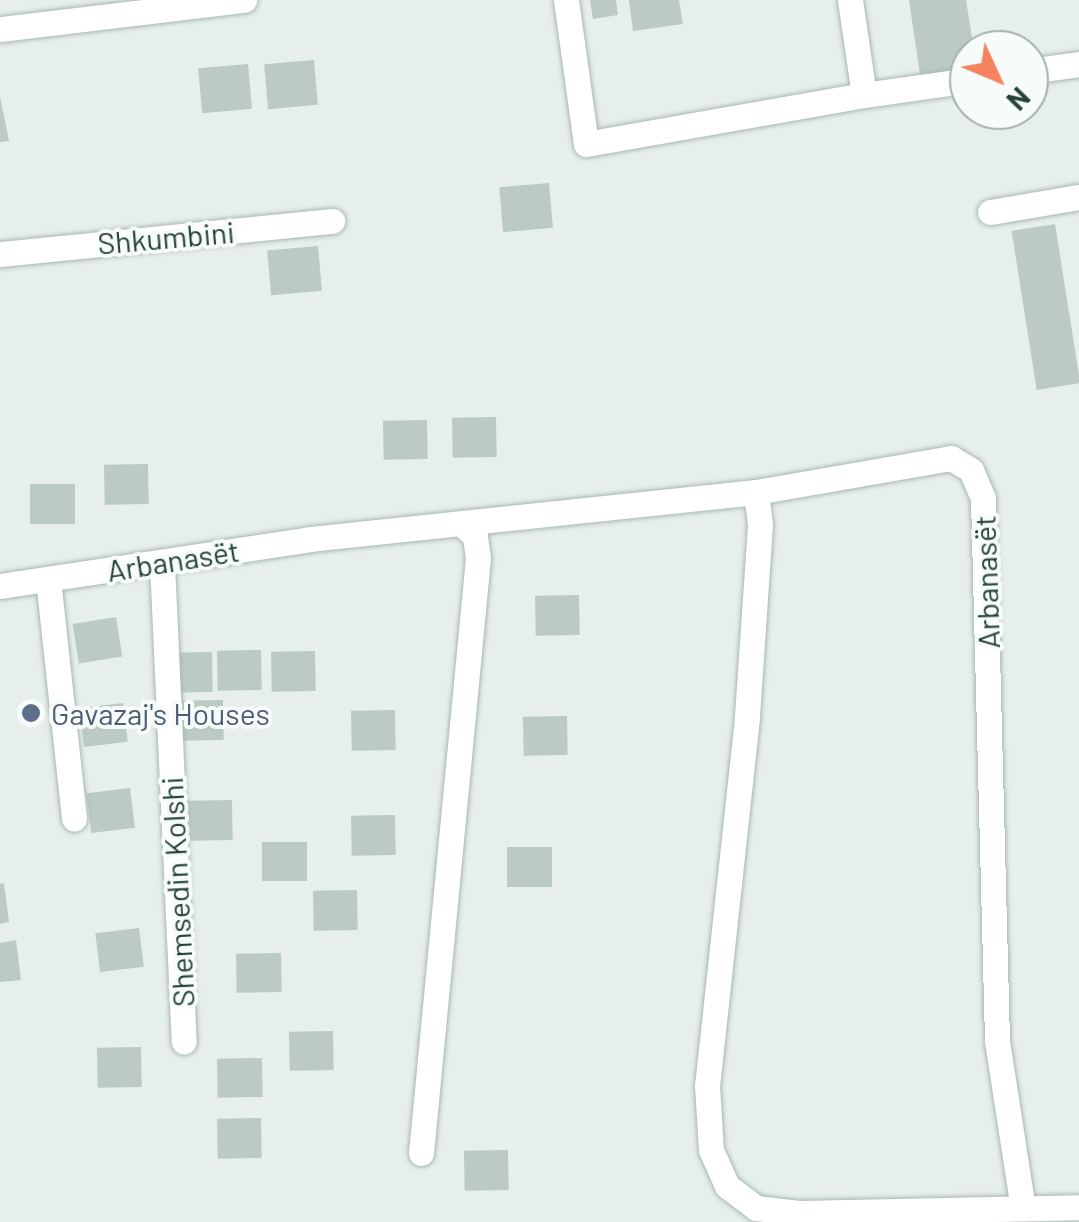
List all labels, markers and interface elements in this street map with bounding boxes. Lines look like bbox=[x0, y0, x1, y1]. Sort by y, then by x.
north arrow bbox=[949, 30, 1049, 130]
text: N bbox=[1000, 81, 1038, 118]
street label: Shkumbini bbox=[96, 213, 236, 261]
street label: Arbanasët bbox=[966, 515, 1006, 649]
street label: Arbanasët bbox=[104, 532, 242, 588]
place label: Gavazaj's Houses bbox=[51, 695, 270, 731]
marker: Gavazaj's Houses bbox=[20, 702, 42, 724]
street label: Shemsedin Kolshi bbox=[153, 776, 201, 1008]

